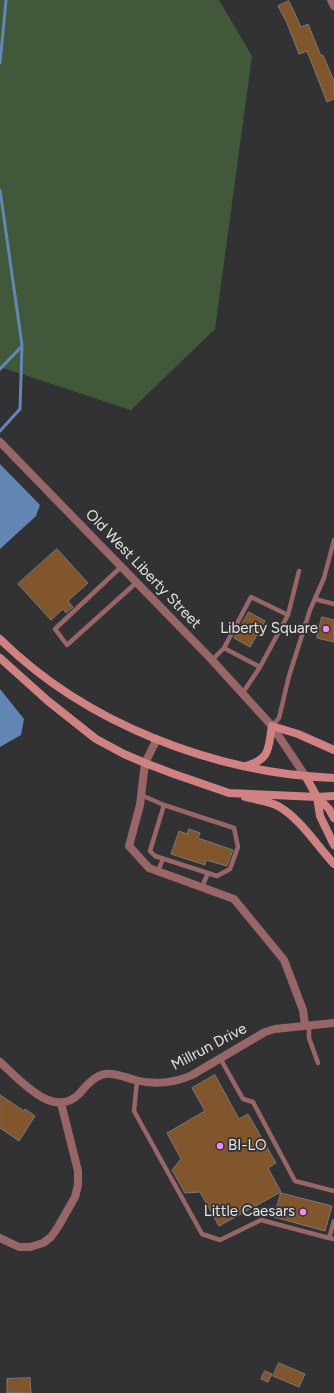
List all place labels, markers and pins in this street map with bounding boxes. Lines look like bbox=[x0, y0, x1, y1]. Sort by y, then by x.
place label: Liberty Square bbox=[220, 620, 318, 638]
marker: Liberty Square bbox=[321, 624, 331, 634]
place label: BI-LO bbox=[228, 1137, 267, 1155]
marker: BI-LO bbox=[215, 1141, 225, 1151]
place label: Little Caesars bbox=[204, 1203, 295, 1221]
marker: Little Caesars bbox=[298, 1207, 308, 1217]

